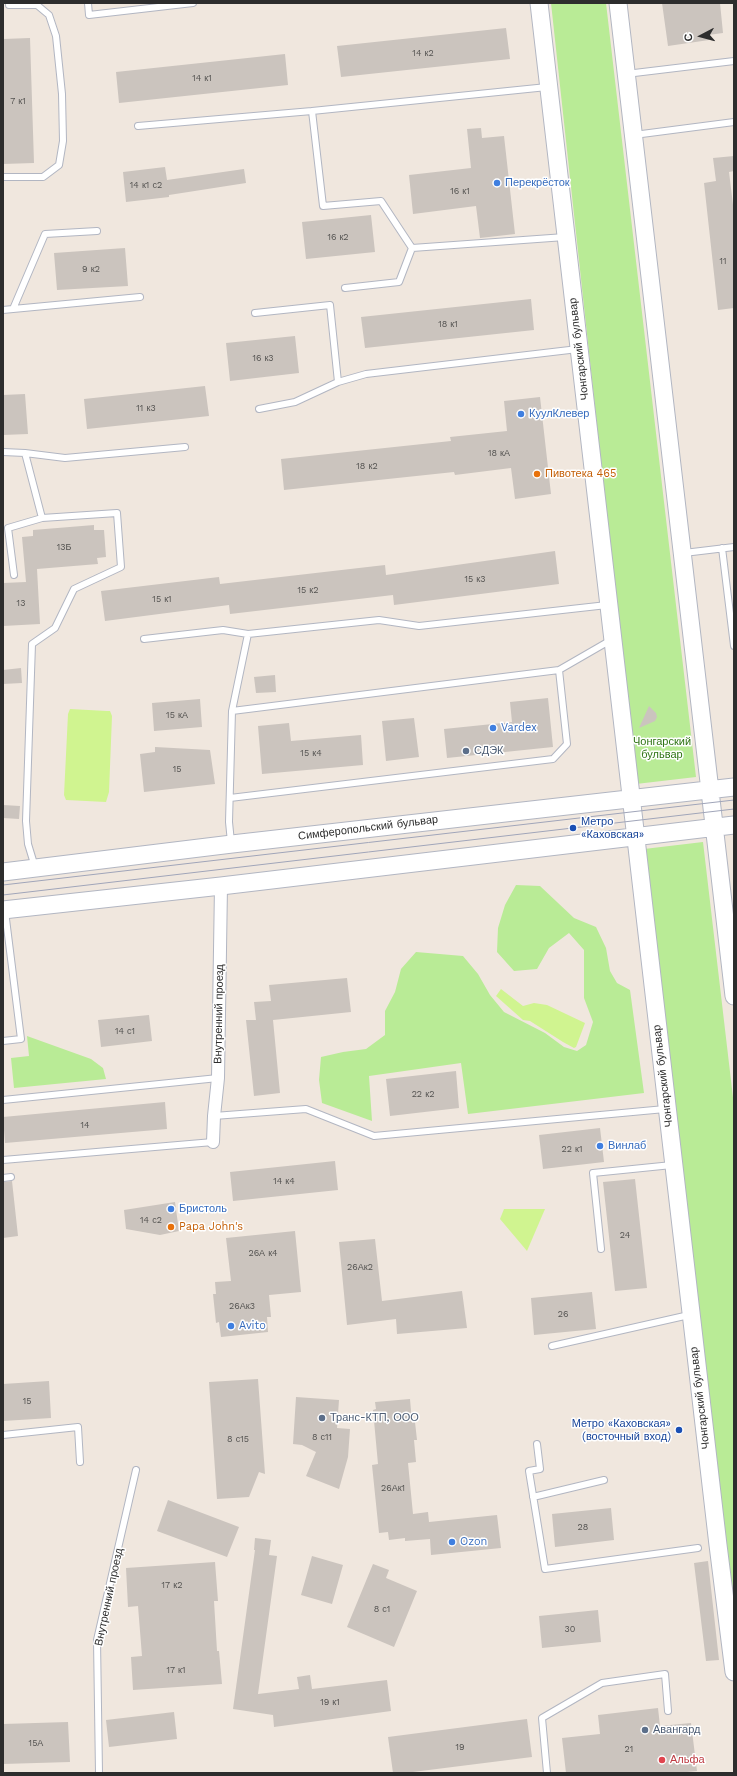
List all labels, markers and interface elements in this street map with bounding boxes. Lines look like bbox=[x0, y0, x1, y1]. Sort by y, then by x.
north arrow bbox=[681, 16, 721, 56]
text: С bbox=[682, 33, 695, 42]
house number: 14 к2 bbox=[412, 48, 434, 58]
house number: 14 к1 bbox=[192, 73, 212, 83]
house number: 7 к1 bbox=[10, 96, 26, 106]
place label: Перекрёсток bbox=[505, 176, 570, 190]
marker: Перекрёсток bbox=[492, 178, 502, 188]
house number: 14 к1 с2 bbox=[130, 180, 162, 190]
house number: 16 к1 bbox=[450, 186, 470, 196]
house number: 16 к2 bbox=[327, 232, 349, 242]
house number: 11 bbox=[719, 256, 727, 266]
house number: 9 к2 bbox=[82, 264, 100, 274]
street label: Чонгарский бульвар bbox=[566, 297, 592, 401]
house number: 18 к1 bbox=[438, 319, 458, 329]
house number: 16 к3 bbox=[252, 353, 274, 363]
house number: 11 к3 bbox=[136, 403, 156, 413]
place label: КуулКлевер bbox=[529, 407, 589, 421]
marker: КуулКлевер bbox=[516, 409, 526, 419]
house number: 18 кА bbox=[488, 448, 510, 458]
house number: 18 к2 bbox=[356, 461, 378, 471]
place label: Пивотека 465 bbox=[545, 467, 616, 481]
marker: Пивотека 465 bbox=[532, 469, 542, 479]
house number: 13Б bbox=[57, 542, 71, 552]
house number: 15 к3 bbox=[464, 574, 486, 584]
house number: 15 к2 bbox=[297, 585, 319, 595]
house number: 15 к1 bbox=[152, 594, 172, 604]
house number: 13 bbox=[17, 598, 25, 608]
house number: 15 кА bbox=[166, 710, 188, 720]
place label: Vardex bbox=[501, 721, 537, 735]
marker: Vardex bbox=[488, 723, 498, 733]
park label: Чонгарский бульвар bbox=[633, 735, 691, 761]
place label: СДЭК bbox=[474, 744, 503, 758]
marker: СДЭК bbox=[461, 746, 471, 756]
house number: 15 к4 bbox=[300, 748, 322, 758]
house number: 15 bbox=[173, 764, 181, 774]
street label: Симферопольский бульвар bbox=[297, 813, 439, 843]
place label: Метро «Каховская» bbox=[581, 815, 644, 841]
marker: Метро «Каховская» bbox=[568, 823, 578, 833]
street label: Внутренний проезд bbox=[212, 964, 226, 1064]
street label: Чонгарский бульвар bbox=[650, 1024, 676, 1128]
house number: 14 с1 bbox=[115, 1026, 135, 1036]
house number: 22 к2 bbox=[412, 1089, 434, 1099]
house number: 14 bbox=[80, 1120, 90, 1130]
place label: Винлаб bbox=[608, 1139, 646, 1153]
marker: Винлаб bbox=[595, 1141, 605, 1151]
house number: 22 к1 bbox=[561, 1144, 583, 1154]
house number: 14 к4 bbox=[273, 1176, 295, 1186]
place label: Бристоль bbox=[179, 1202, 227, 1216]
marker: Бристоль bbox=[166, 1204, 176, 1214]
house number: 14 с2 bbox=[140, 1215, 162, 1225]
place label: Papa John's bbox=[179, 1220, 243, 1234]
marker: Papa John's bbox=[166, 1222, 176, 1232]
house number: 24 bbox=[620, 1230, 630, 1240]
house number: 26А к4 bbox=[248, 1248, 278, 1258]
house number: 26Ак2 bbox=[347, 1262, 373, 1272]
house number: 26Ак3 bbox=[229, 1301, 255, 1311]
house number: 26 bbox=[558, 1309, 568, 1319]
place label: Avito bbox=[239, 1319, 266, 1333]
marker: Avito bbox=[226, 1321, 236, 1331]
street label: Чонгарский бульвар bbox=[687, 1346, 713, 1450]
house number: 15 bbox=[23, 1396, 31, 1406]
place label: Транс-КТП, ООО bbox=[330, 1411, 419, 1425]
marker: Транс-КТП, ООО bbox=[317, 1413, 327, 1423]
place label: Метро «Каховская» (восточный вход) bbox=[572, 1417, 671, 1443]
marker: Метро «Каховская» (восточный вход) bbox=[674, 1425, 684, 1435]
house number: 8 с11 bbox=[312, 1432, 332, 1442]
house number: 8 с15 bbox=[227, 1434, 249, 1444]
house number: 26Ак1 bbox=[381, 1483, 405, 1493]
house number: 28 bbox=[578, 1522, 588, 1532]
place label: Ozon bbox=[460, 1535, 487, 1549]
marker: Ozon bbox=[447, 1537, 457, 1547]
street label: Внутренний проезд bbox=[92, 1547, 126, 1647]
house number: 17 к2 bbox=[162, 1580, 182, 1590]
house number: 8 с1 bbox=[374, 1604, 390, 1614]
house number: 30 bbox=[565, 1624, 575, 1634]
house number: 17 к1 bbox=[166, 1665, 186, 1675]
house number: 19 к1 bbox=[320, 1697, 340, 1707]
place label: Авангард bbox=[653, 1723, 700, 1737]
marker: Авангард bbox=[640, 1725, 650, 1735]
house number: 15А bbox=[29, 1738, 43, 1748]
house number: 19 bbox=[455, 1742, 465, 1752]
house number: 21 bbox=[625, 1744, 633, 1754]
place label: Альфа bbox=[670, 1753, 705, 1767]
marker: Альфа bbox=[657, 1755, 667, 1765]

